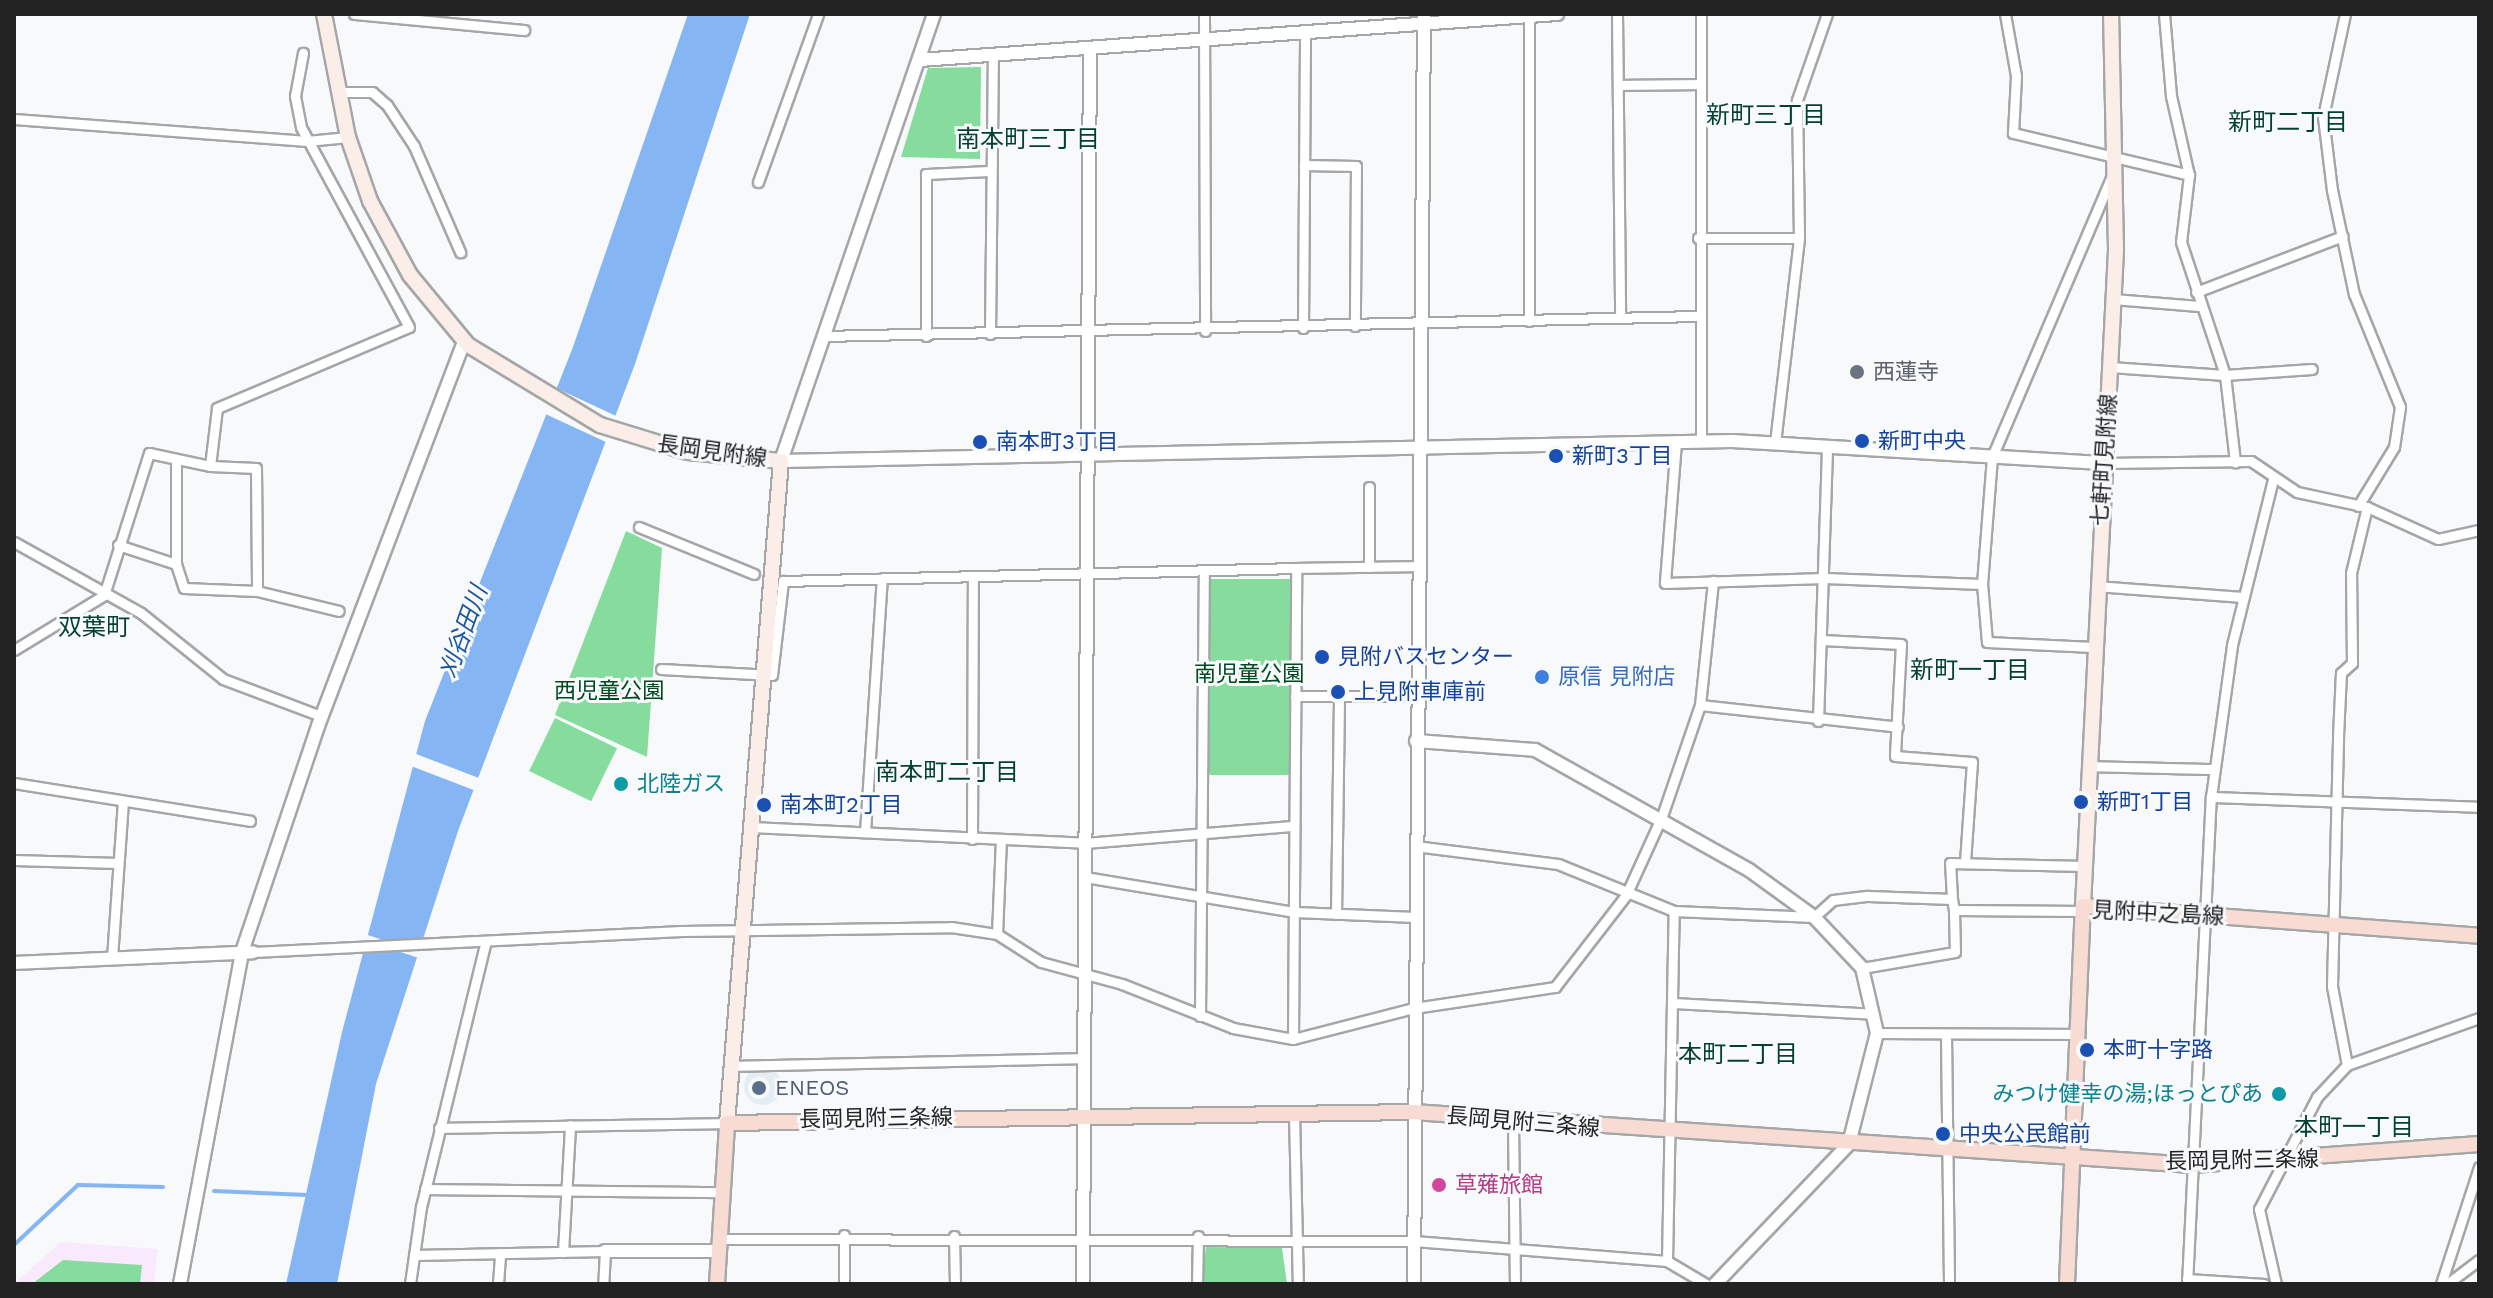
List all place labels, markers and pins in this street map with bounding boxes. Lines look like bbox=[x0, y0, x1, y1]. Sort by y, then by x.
place label: 西蓮寺 bbox=[1873, 359, 1939, 385]
marker: 西蓮寺 bbox=[1848, 363, 1866, 381]
place label: 新町中央 bbox=[1878, 428, 1966, 454]
place label: 南本町3丁目 bbox=[996, 429, 1119, 455]
marker: 新町中央 bbox=[1853, 432, 1871, 450]
marker: 南本町3丁目 bbox=[971, 433, 989, 451]
place label: 新町3丁目 bbox=[1572, 443, 1673, 469]
marker: 新町3丁目 bbox=[1547, 447, 1565, 465]
place label: 見附バスセンター bbox=[1338, 644, 1514, 670]
marker: 見附バスセンター bbox=[1313, 648, 1331, 666]
place label: 原信 見附店 bbox=[1558, 664, 1676, 690]
marker: 原信 見附店 bbox=[1533, 668, 1551, 686]
place label: 上見附車庫前 bbox=[1354, 679, 1486, 705]
marker: 上見附車庫前 bbox=[1329, 683, 1347, 701]
place label: 北陸ガス bbox=[637, 771, 725, 797]
marker: 北陸ガス bbox=[612, 775, 630, 793]
place label: 新町1丁目 bbox=[2097, 789, 2194, 815]
place label: 南本町2丁目 bbox=[780, 792, 903, 818]
marker: 新町1丁目 bbox=[2072, 793, 2090, 811]
marker: 南本町2丁目 bbox=[755, 796, 773, 814]
place label: 本町十字路 bbox=[2103, 1037, 2213, 1063]
marker: 本町十字路 bbox=[2078, 1041, 2096, 1059]
place label: ENEOS bbox=[775, 1075, 849, 1101]
marker: ENEOS bbox=[750, 1079, 768, 1097]
place label: みつけ健幸の湯;ほっとぴあ bbox=[1992, 1081, 2263, 1107]
marker: みつけ健幸の湯;ほっとぴあ bbox=[2270, 1085, 2288, 1103]
place label: 中央公民館前 bbox=[1959, 1121, 2091, 1147]
marker: 中央公民館前 bbox=[1934, 1125, 1952, 1143]
place label: 草薙旅館 bbox=[1455, 1172, 1543, 1198]
marker: 草薙旅館 bbox=[1430, 1176, 1448, 1194]

